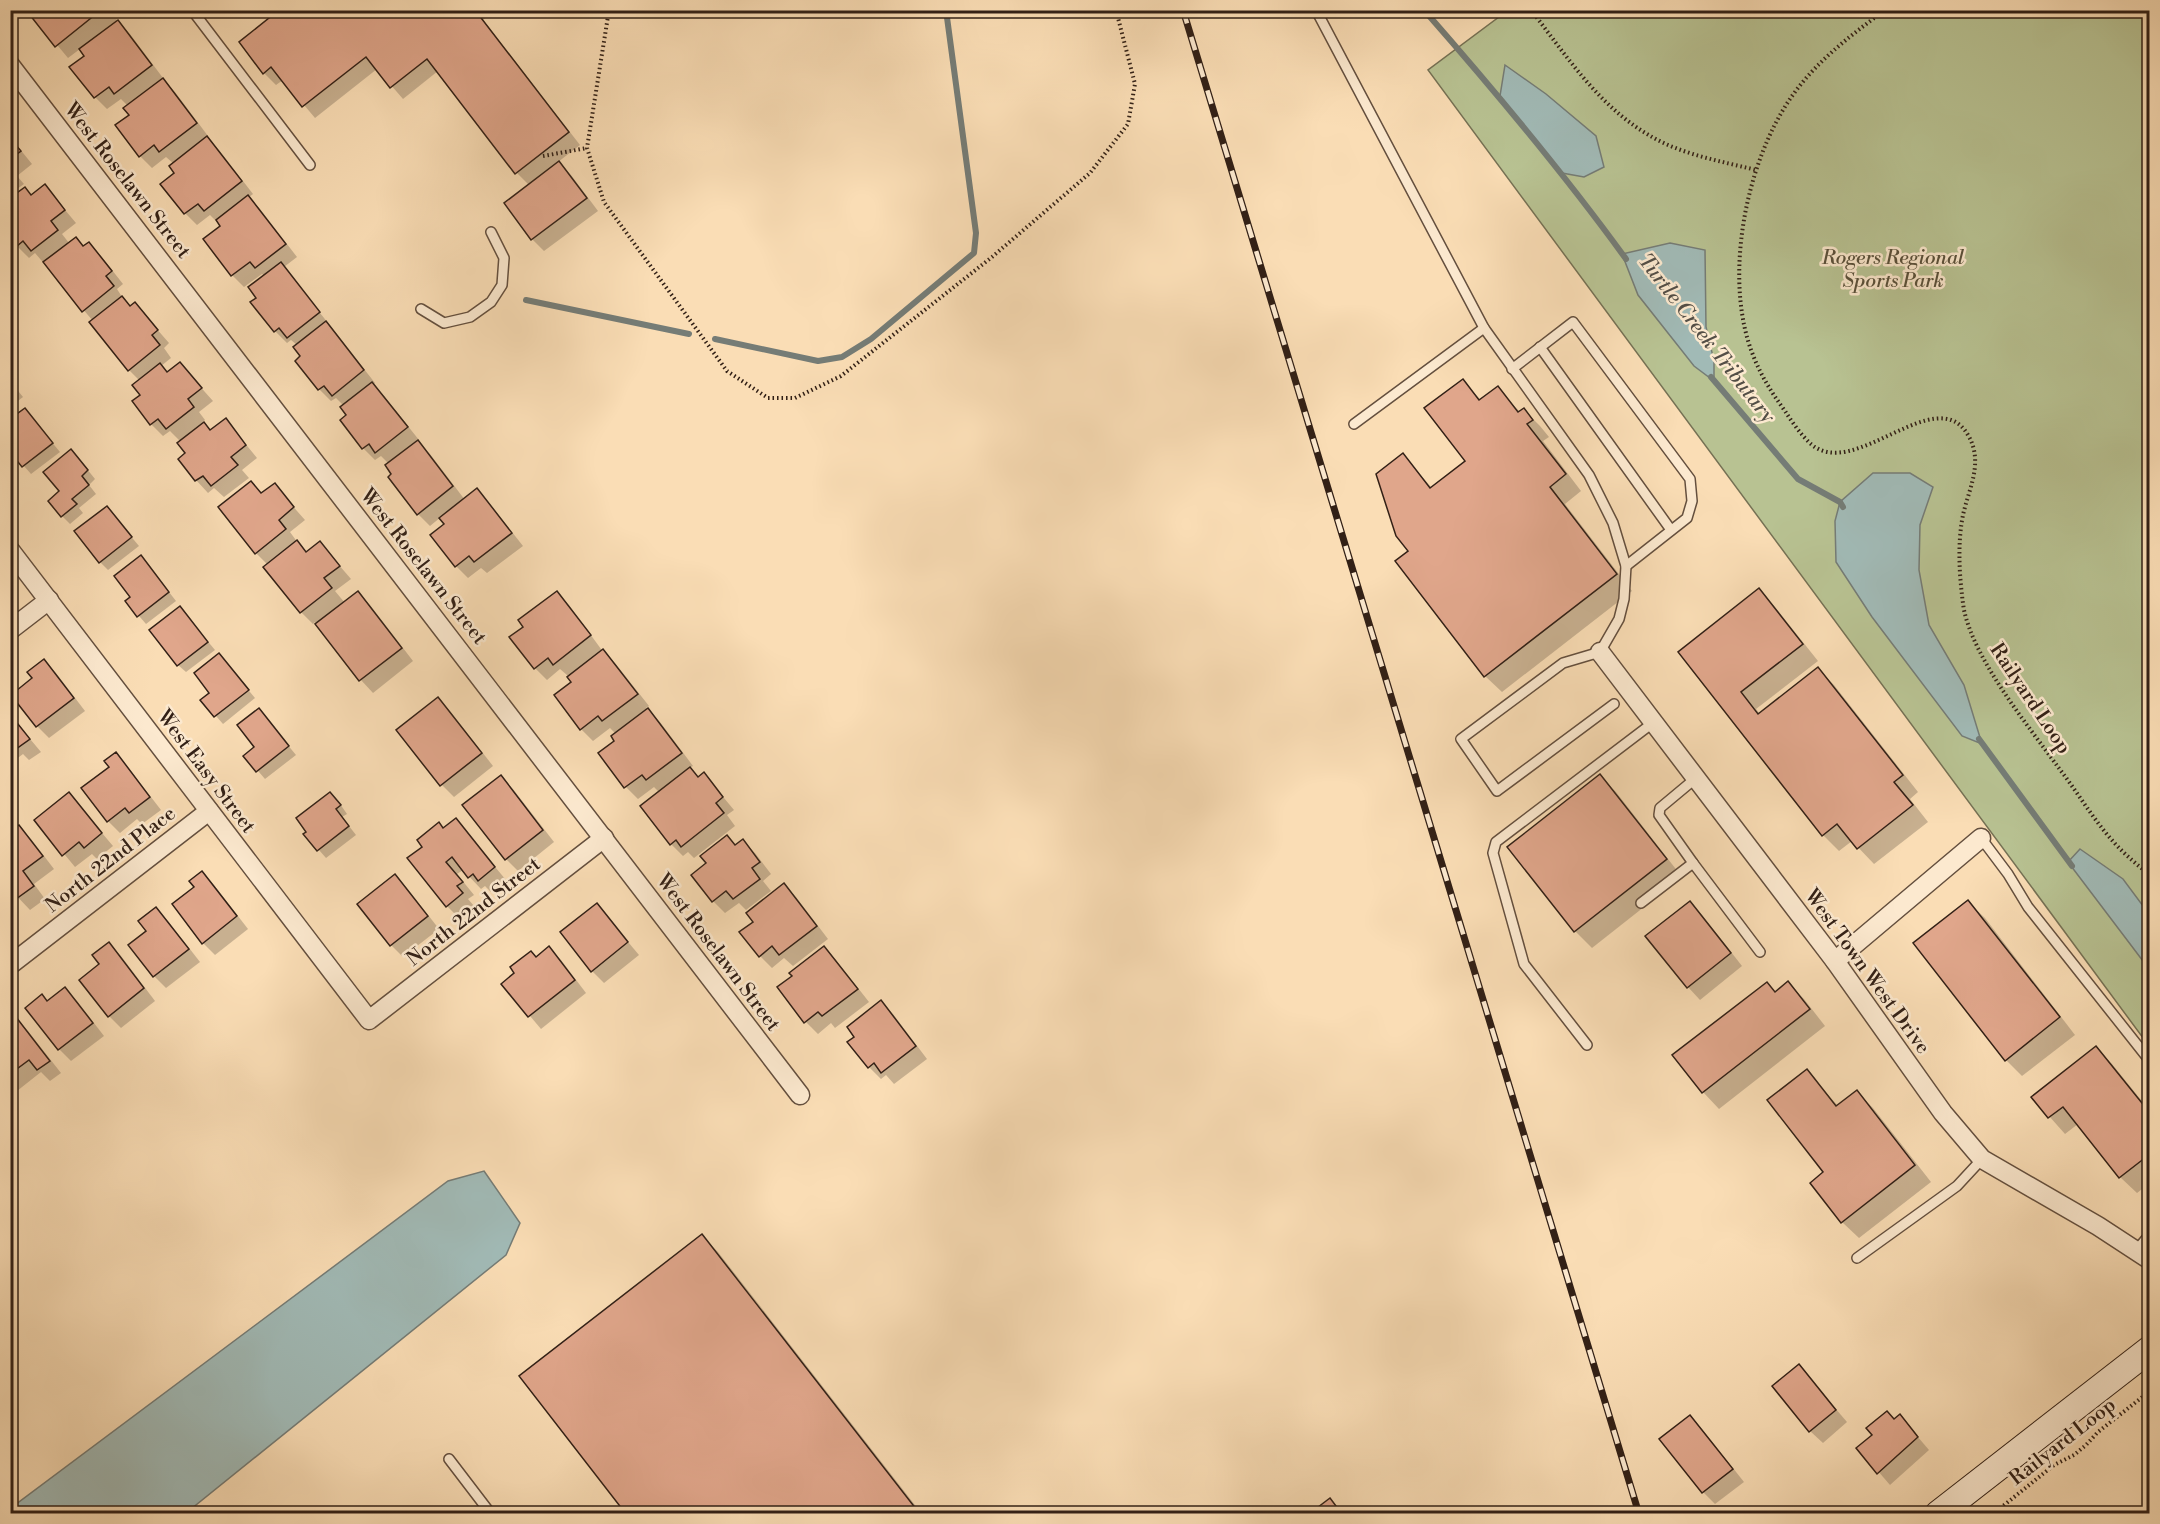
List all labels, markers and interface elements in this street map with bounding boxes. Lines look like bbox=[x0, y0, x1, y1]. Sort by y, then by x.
street label: West Roselawn Street bbox=[58, 97, 195, 264]
park label: Rogers Regional Sports Park bbox=[1821, 246, 1965, 294]
water label: Turtle Creek Tributary bbox=[1632, 249, 1781, 429]
street label: West Roselawn Street bbox=[354, 483, 491, 650]
street label: Railyard Loop bbox=[1984, 639, 2076, 759]
street label: West Easy Street bbox=[151, 704, 260, 839]
street label: North 22nd Place bbox=[41, 802, 181, 919]
street label: North 22nd Street bbox=[402, 852, 546, 972]
street label: West Roselawn Street bbox=[650, 868, 785, 1037]
street label: West Town West Drive bbox=[1798, 884, 1935, 1059]
street label: Railyard Loop bbox=[2005, 1393, 2121, 1491]

